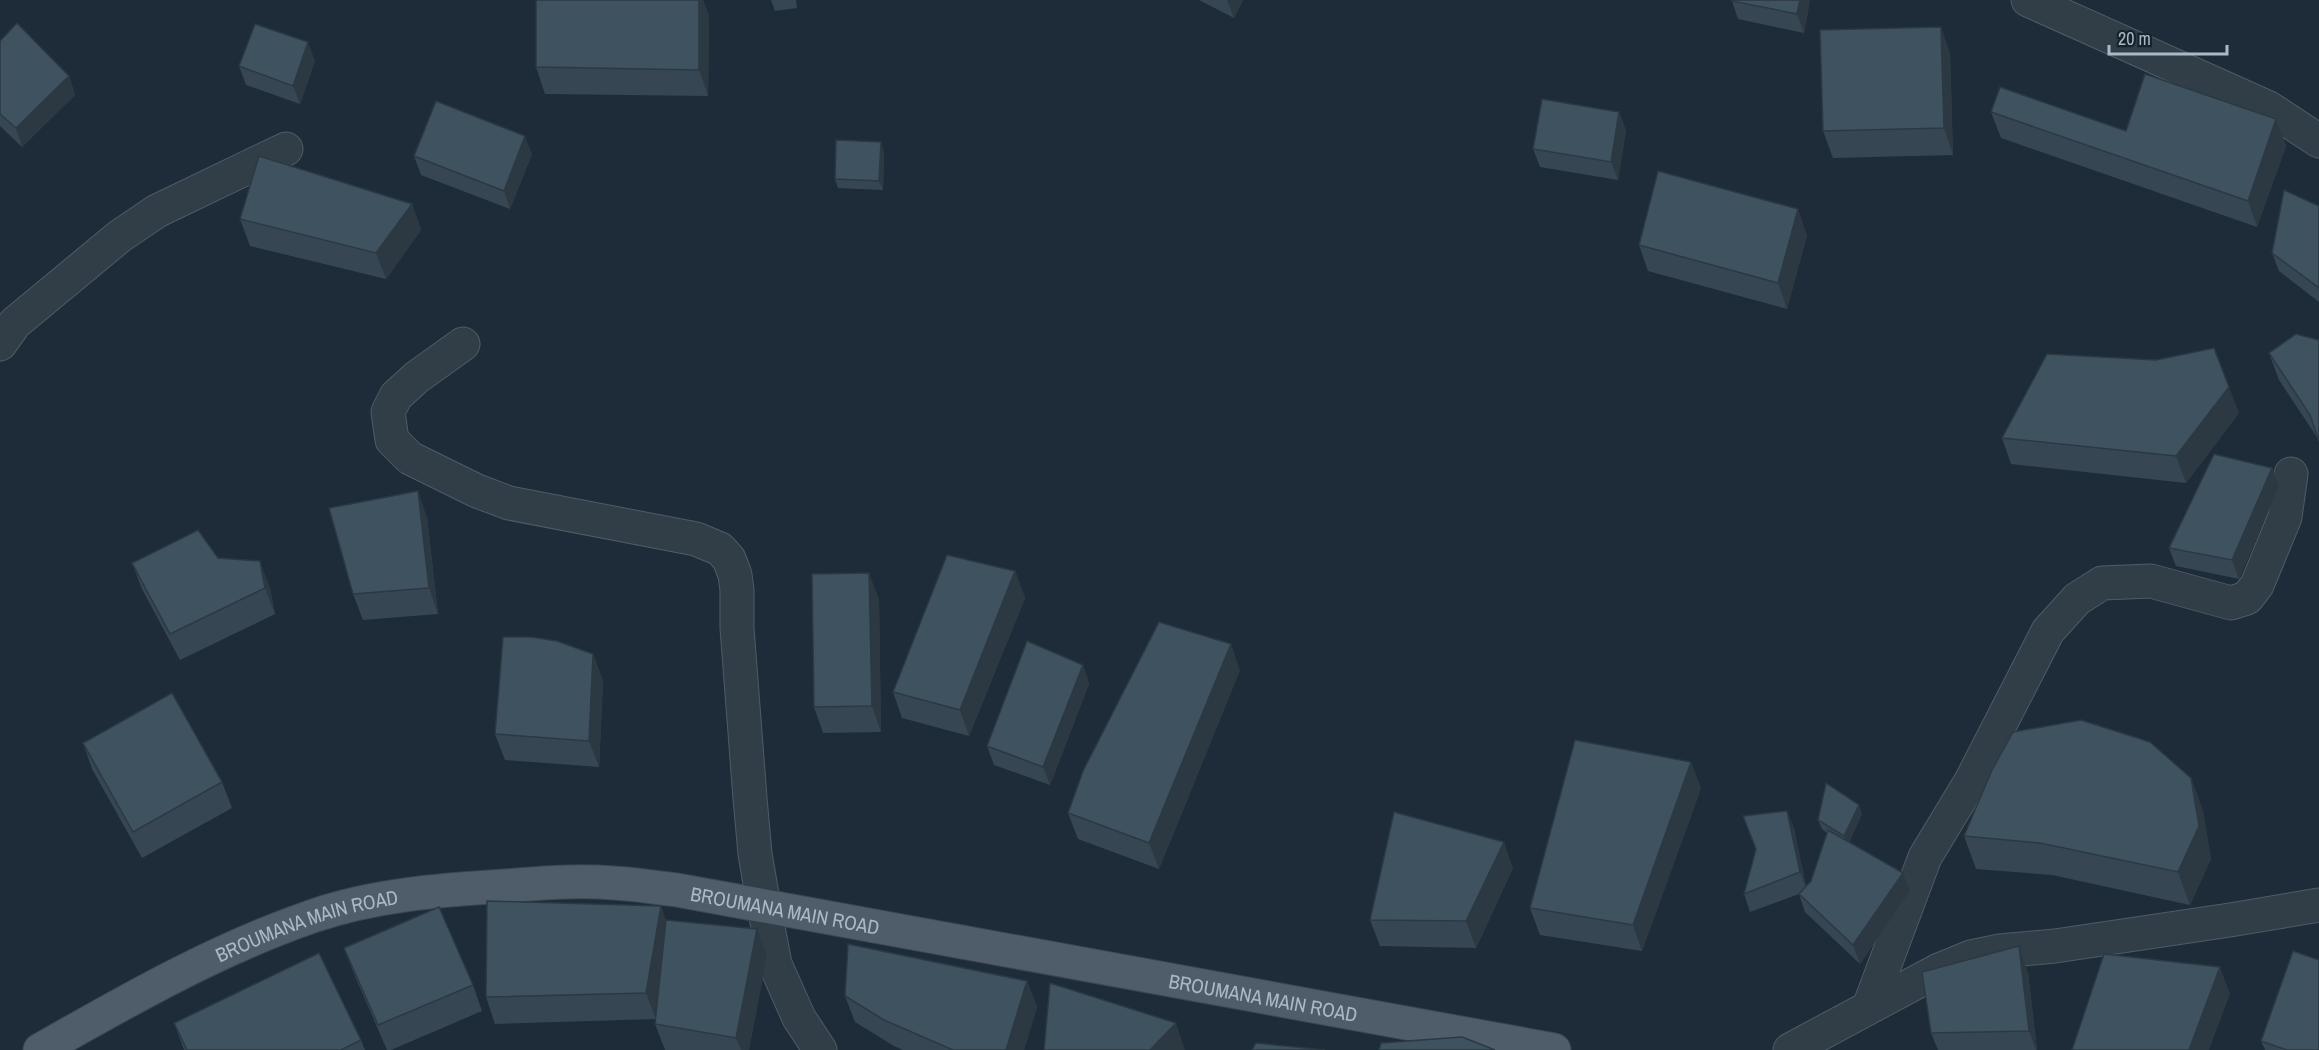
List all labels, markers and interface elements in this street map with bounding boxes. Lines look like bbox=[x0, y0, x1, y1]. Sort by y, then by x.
scale bar bbox=[2109, 18, 2228, 56]
text: 20 m bbox=[2118, 26, 2151, 51]
street label: BROUMANA MAIN ROAD bbox=[689, 879, 882, 940]
street label: BROUMANA MAIN ROAD bbox=[211, 883, 400, 968]
street label: BROUMANA MAIN ROAD bbox=[1167, 966, 1360, 1027]

